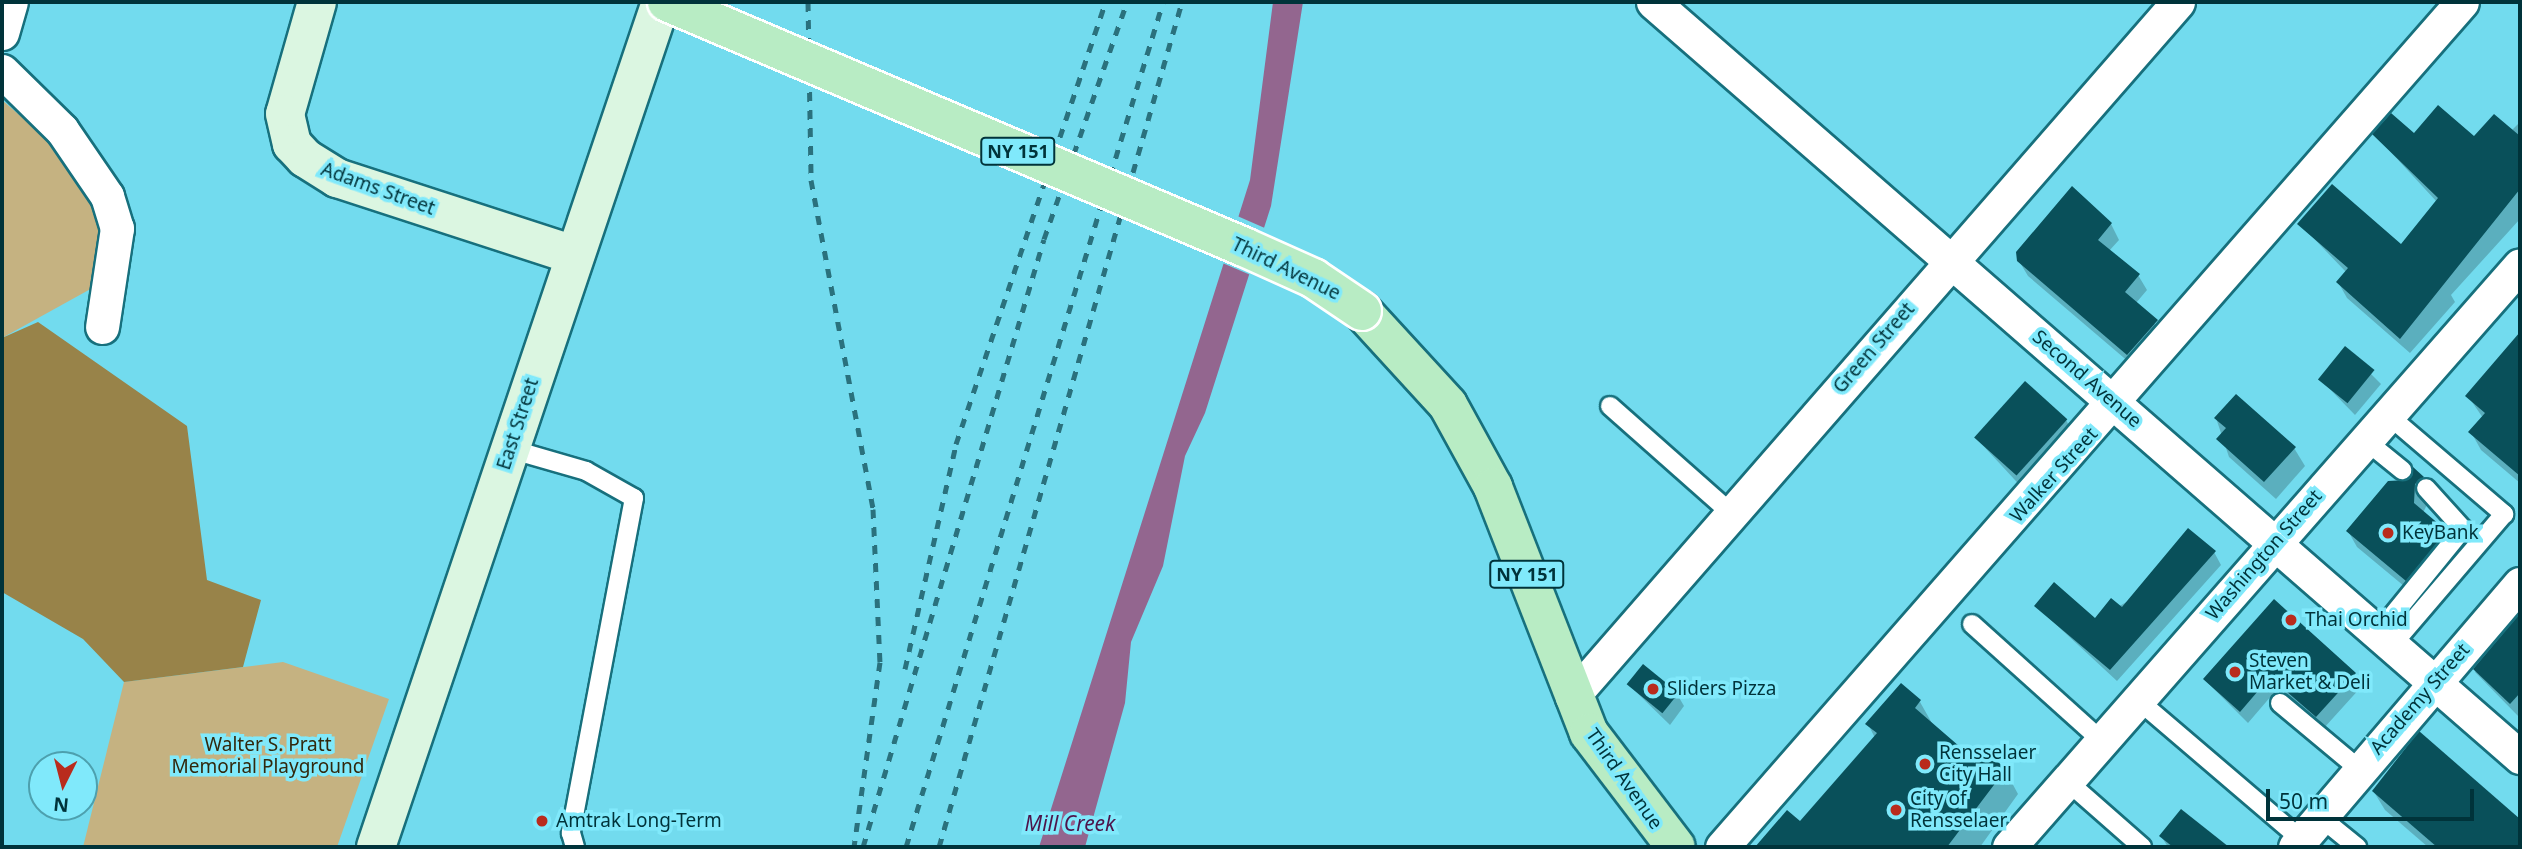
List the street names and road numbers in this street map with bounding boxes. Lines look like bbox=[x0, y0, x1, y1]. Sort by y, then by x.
road number: NY 151 bbox=[979, 136, 1056, 166]
street label: Adams Street bbox=[318, 158, 438, 220]
street label: Third Avenue bbox=[1228, 233, 1344, 305]
street label: Green Street bbox=[1829, 298, 1919, 398]
street label: Second Avenue bbox=[2028, 326, 2146, 432]
street label: East Street bbox=[492, 375, 544, 473]
street label: Walker Street bbox=[2006, 423, 2102, 527]
street label: Washington Street bbox=[2201, 485, 2327, 625]
road number: NY 151 bbox=[1488, 560, 1566, 588]
street label: Academy Street bbox=[2366, 639, 2474, 759]
street label: Third Avenue bbox=[1581, 724, 1667, 834]

